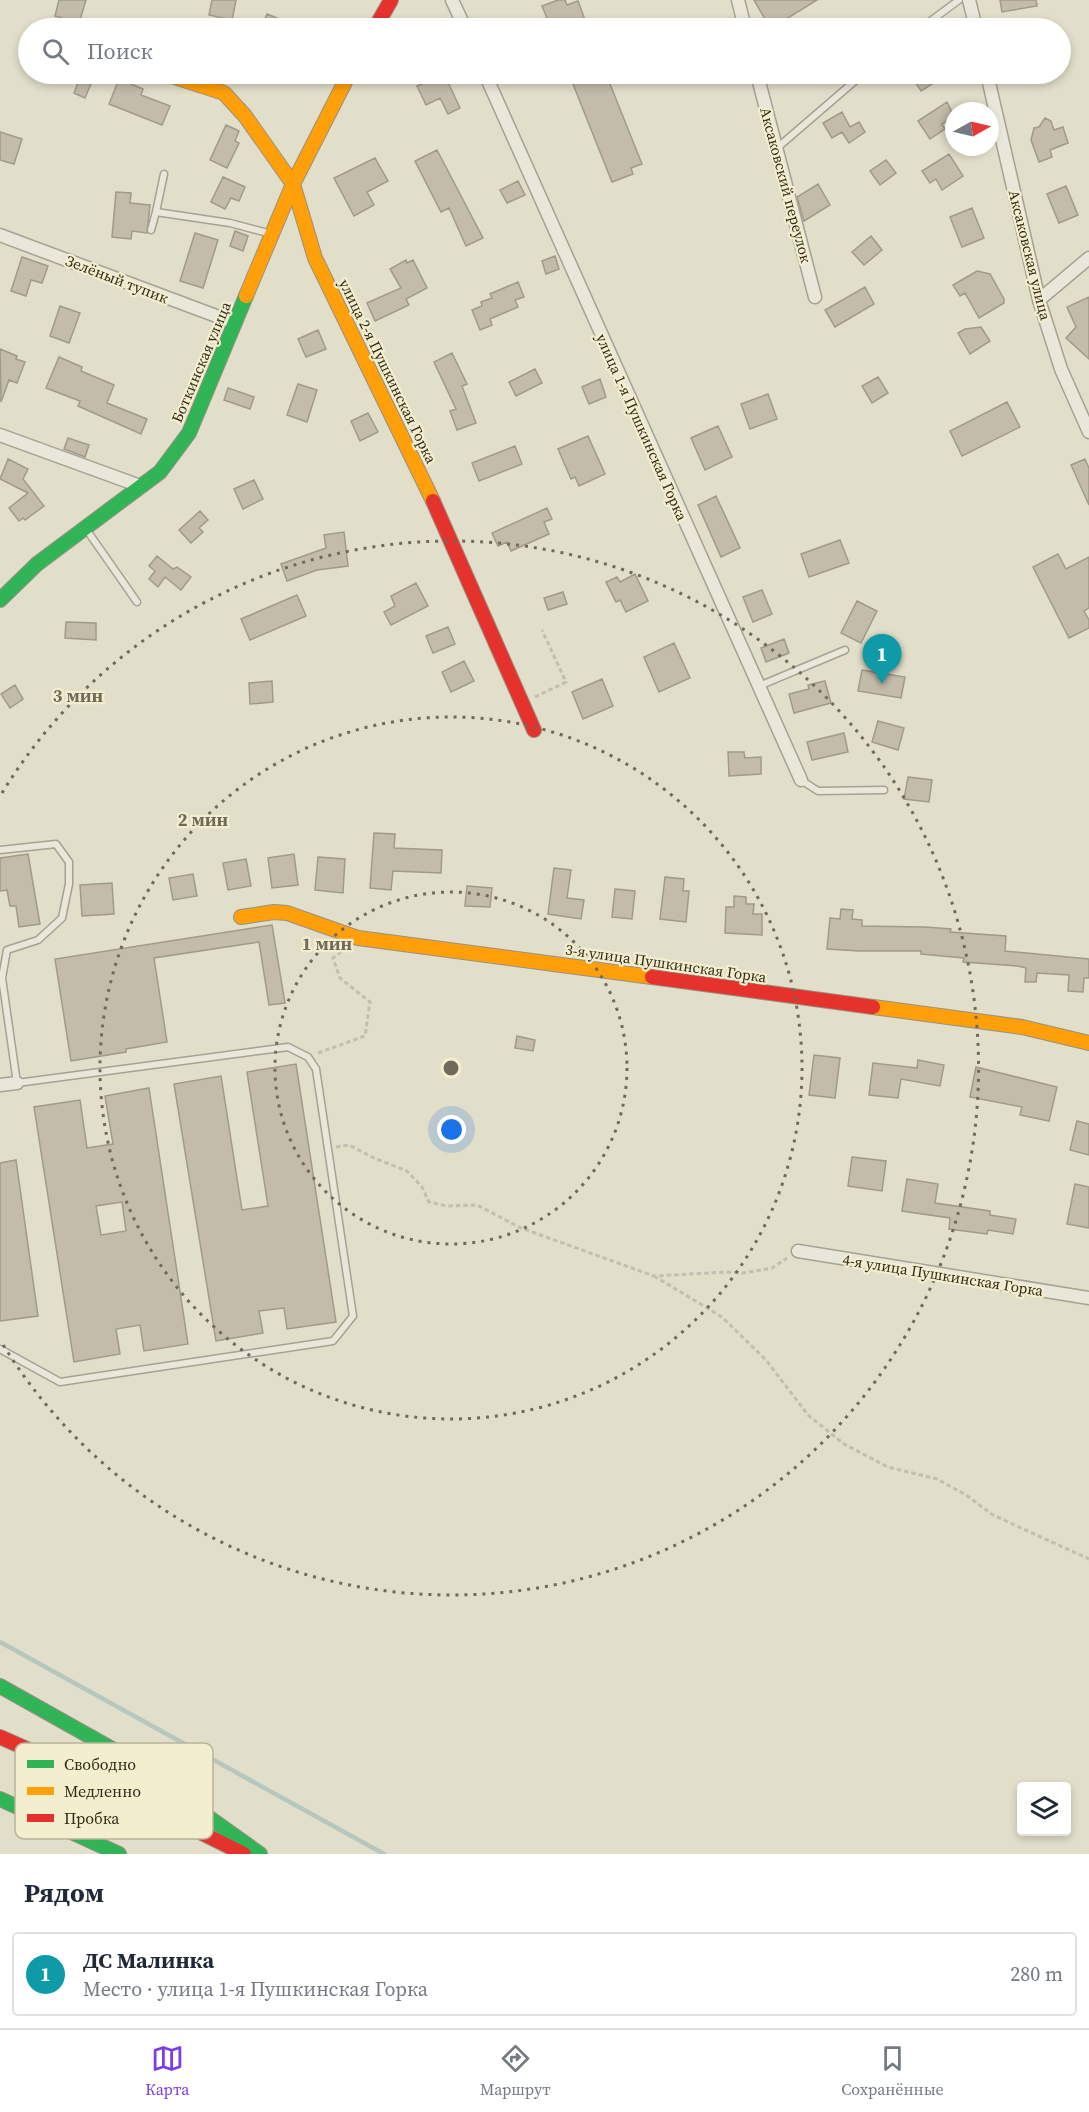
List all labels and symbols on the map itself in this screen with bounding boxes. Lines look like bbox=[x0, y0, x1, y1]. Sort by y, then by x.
north arrow bbox=[945, 102, 999, 156]
street label: Аксаковский переулок bbox=[755, 105, 817, 266]
street label: Аксаковская улица bbox=[1004, 188, 1056, 323]
street label: Зелёный тупик bbox=[62, 250, 172, 309]
street label: улица 2-я Пушкинская Горка bbox=[334, 275, 442, 467]
street label: Боткинская улица bbox=[166, 298, 236, 426]
street label: улица 1-я Пушкинская Горка bbox=[591, 330, 693, 524]
pin: 1 bbox=[862, 634, 902, 684]
text: 3 мин bbox=[53, 683, 104, 708]
text: 2 мин bbox=[178, 807, 229, 832]
text: 1 мин bbox=[302, 931, 353, 956]
street label: 3-я улица Пушкинская Горка bbox=[564, 938, 768, 988]
centre of rings bbox=[441, 1058, 461, 1078]
your location bbox=[437, 1115, 466, 1144]
street label: 4-я улица Пушкинская Горка bbox=[841, 1249, 1045, 1301]
legend bbox=[15, 1743, 213, 1839]
text: Свободно bbox=[64, 1753, 136, 1775]
text: Медленно bbox=[64, 1780, 141, 1802]
text: Пробка bbox=[64, 1807, 120, 1829]

